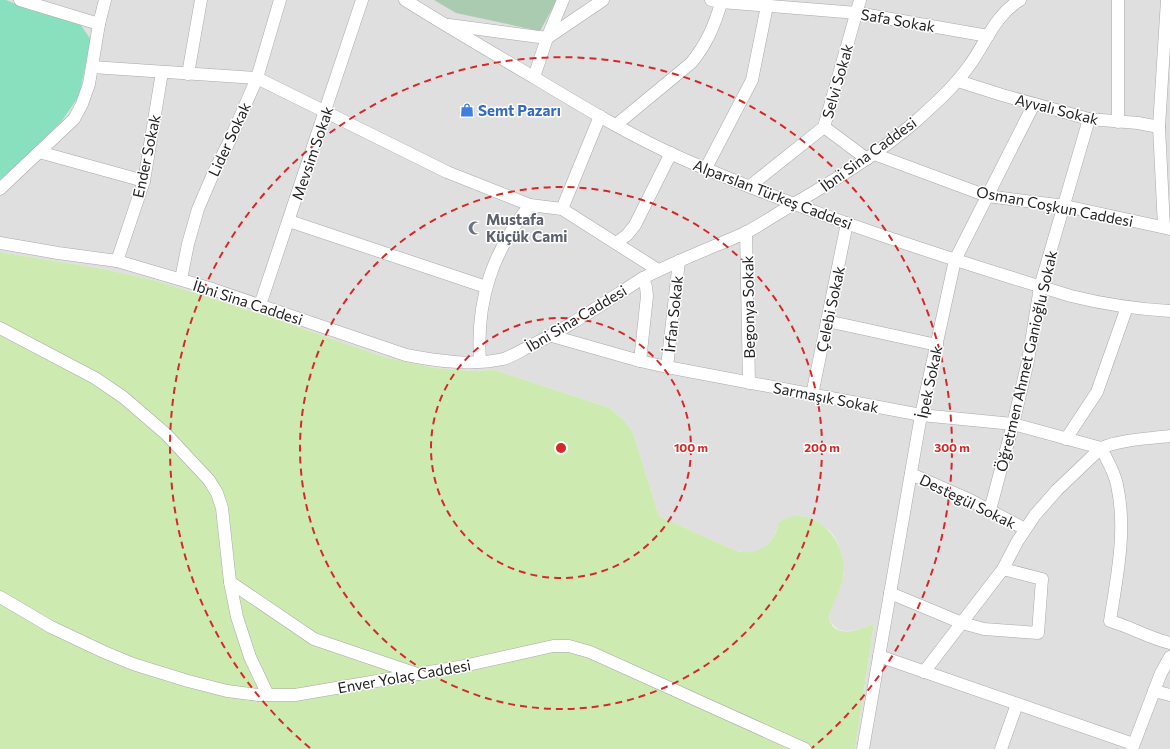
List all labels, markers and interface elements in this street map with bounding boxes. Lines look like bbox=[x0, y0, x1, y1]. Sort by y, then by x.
street label: Safa Sokak bbox=[860, 5, 936, 35]
street label: Selvi Sokak bbox=[818, 42, 856, 120]
street label: Ayvalı Sokak bbox=[1013, 90, 1101, 128]
street label: Lider Sokak bbox=[204, 99, 254, 179]
place label: Semt Pazarı bbox=[478, 101, 561, 119]
shop icon: Semt Pazarı bbox=[459, 102, 475, 118]
street label: Mevsim Sokak bbox=[288, 104, 336, 202]
street label: Ender Sokak bbox=[128, 113, 164, 199]
street label: İbni Sina Caddesi bbox=[816, 113, 920, 195]
street label: Alparslan Türkeş Caddesi bbox=[691, 155, 855, 233]
street label: Osman Coşkun Caddesi bbox=[975, 182, 1135, 230]
place label: Mustafa Küçük Cami bbox=[486, 210, 568, 245]
mosque icon: Mustafa Küçük Cami bbox=[467, 220, 483, 236]
street label: Öğretmen Ahmet Ganioğlu Sokak bbox=[992, 249, 1060, 473]
street label: Begonya Sokak bbox=[738, 255, 758, 359]
street label: Çelebi Sokak bbox=[812, 264, 848, 354]
street label: İrfan Sokak bbox=[660, 275, 686, 353]
street label: İbni Sina Caddesi bbox=[191, 276, 305, 328]
street label: İbni Sina Caddesi bbox=[522, 281, 630, 355]
street label: İpek Sokak bbox=[913, 344, 945, 420]
street label: Sarmaşık Sokak bbox=[772, 378, 880, 416]
text: 100 m bbox=[674, 440, 708, 454]
text: 200 m bbox=[804, 440, 840, 454]
text: 300 m bbox=[934, 440, 970, 454]
centre of rings bbox=[554, 441, 568, 455]
street label: Destegül Sokak bbox=[917, 470, 1019, 532]
street label: Enver Yolaç Caddesi bbox=[336, 655, 472, 697]

